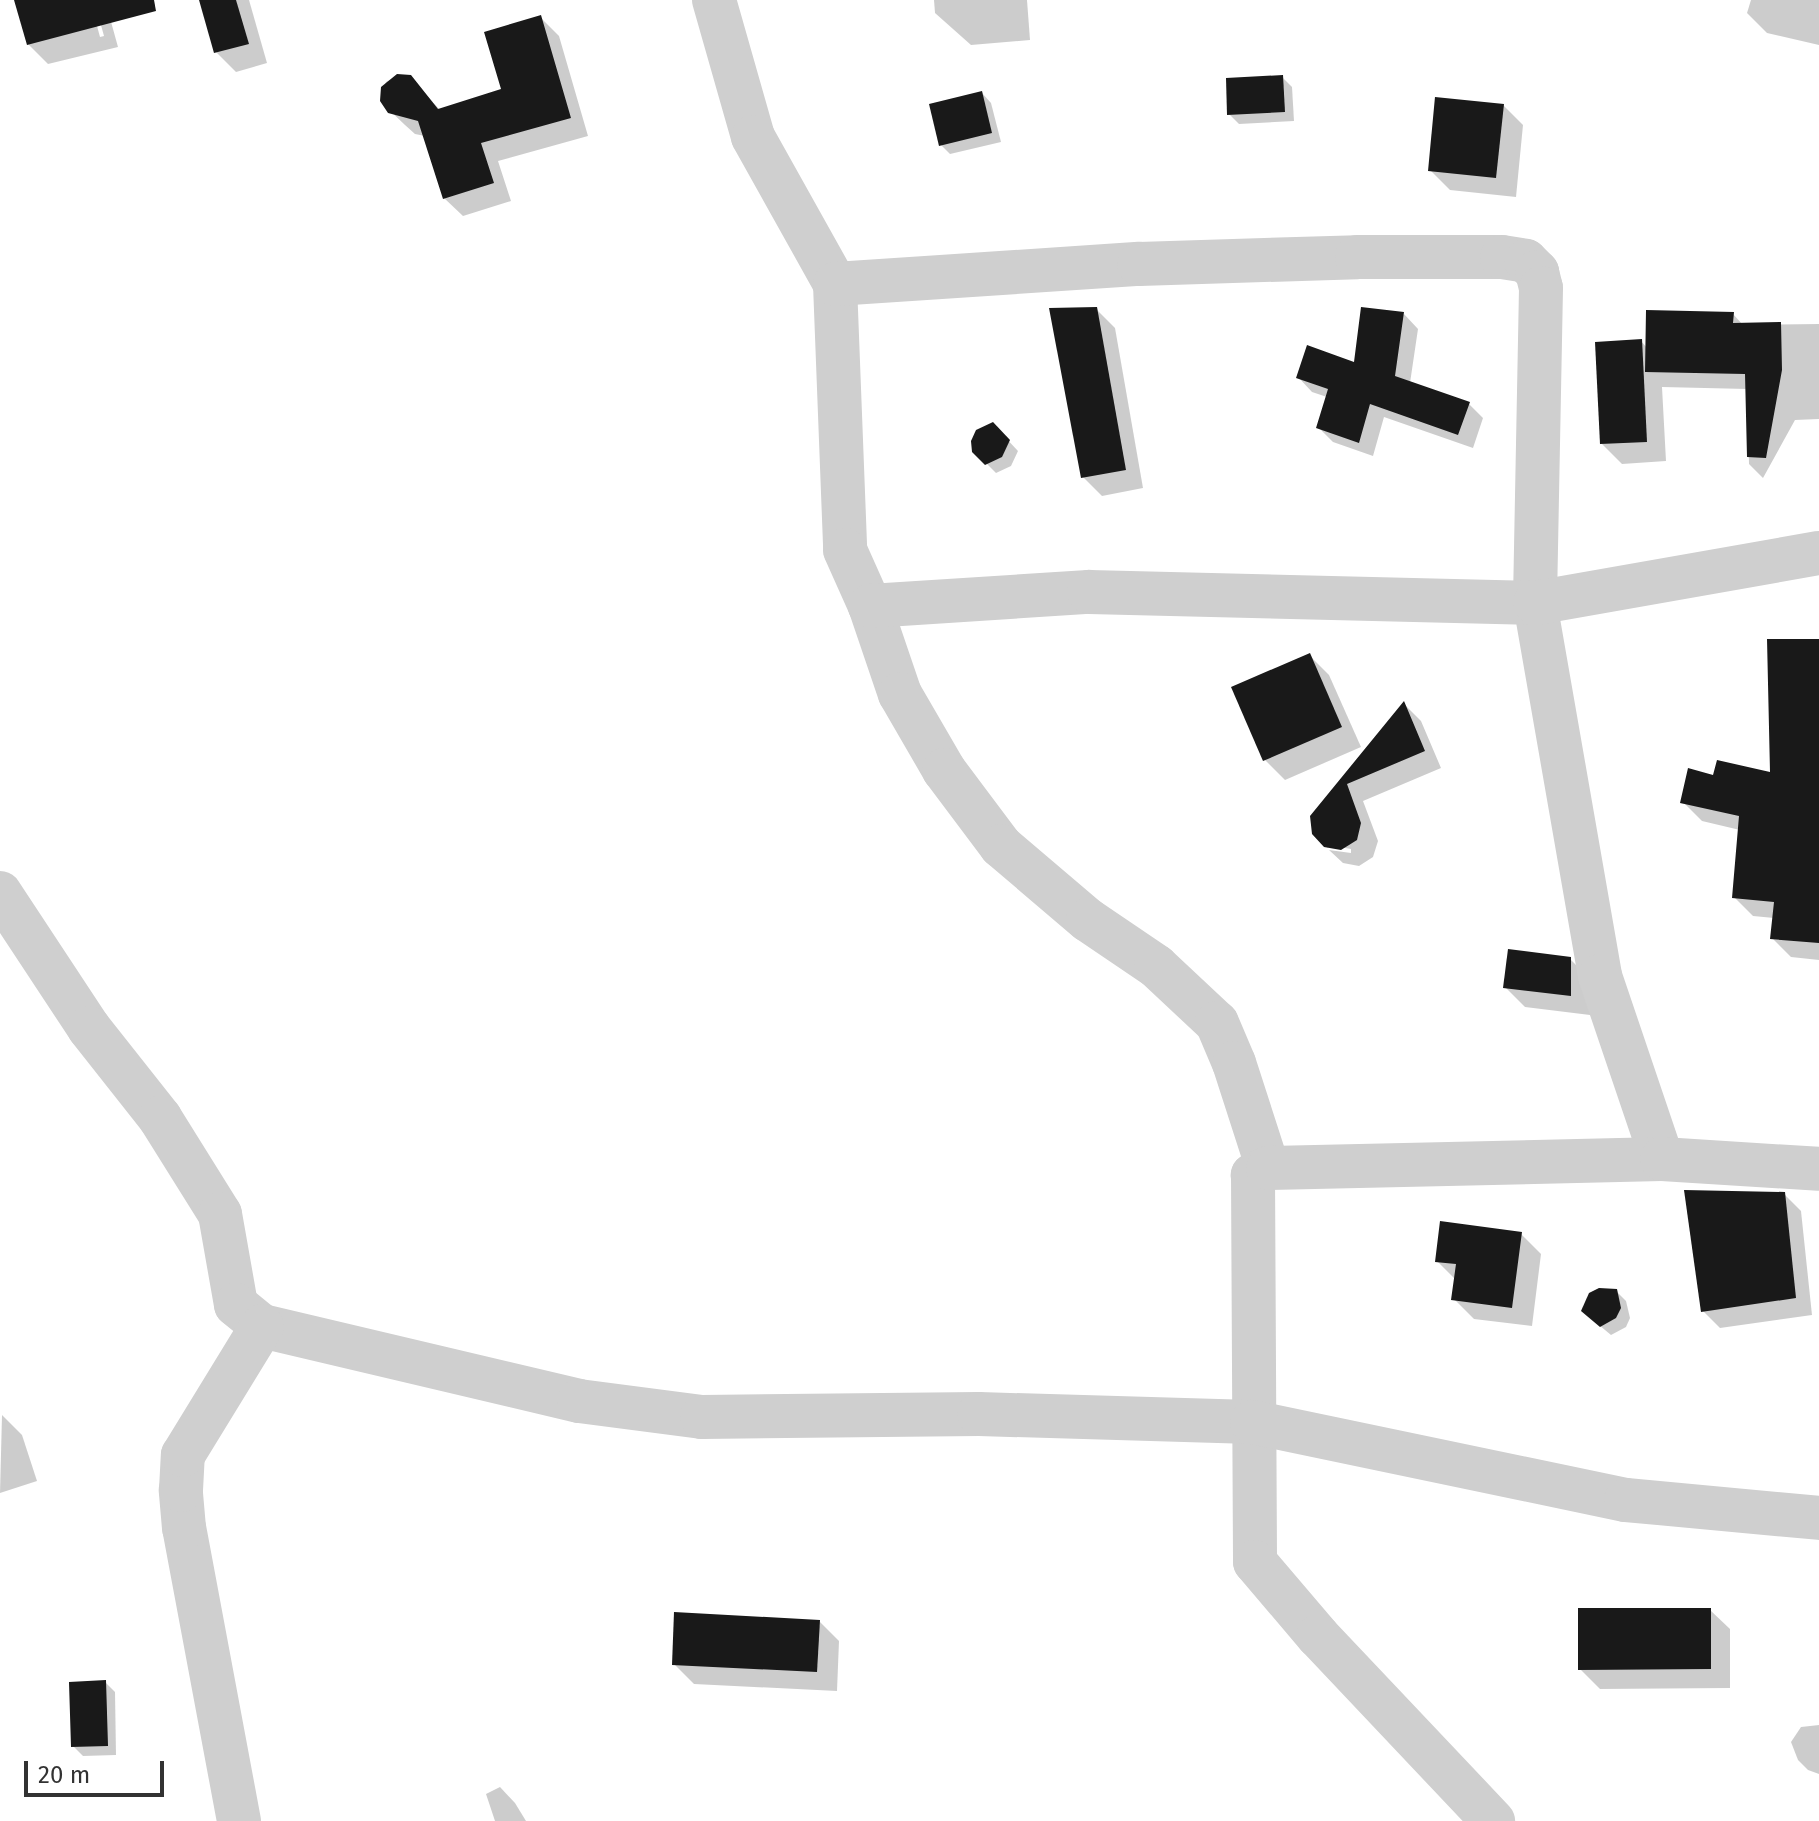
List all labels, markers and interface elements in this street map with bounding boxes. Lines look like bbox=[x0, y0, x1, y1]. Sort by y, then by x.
scale bar bbox=[28, 1745, 168, 1795]
text: 20 m bbox=[38, 1761, 90, 1789]

